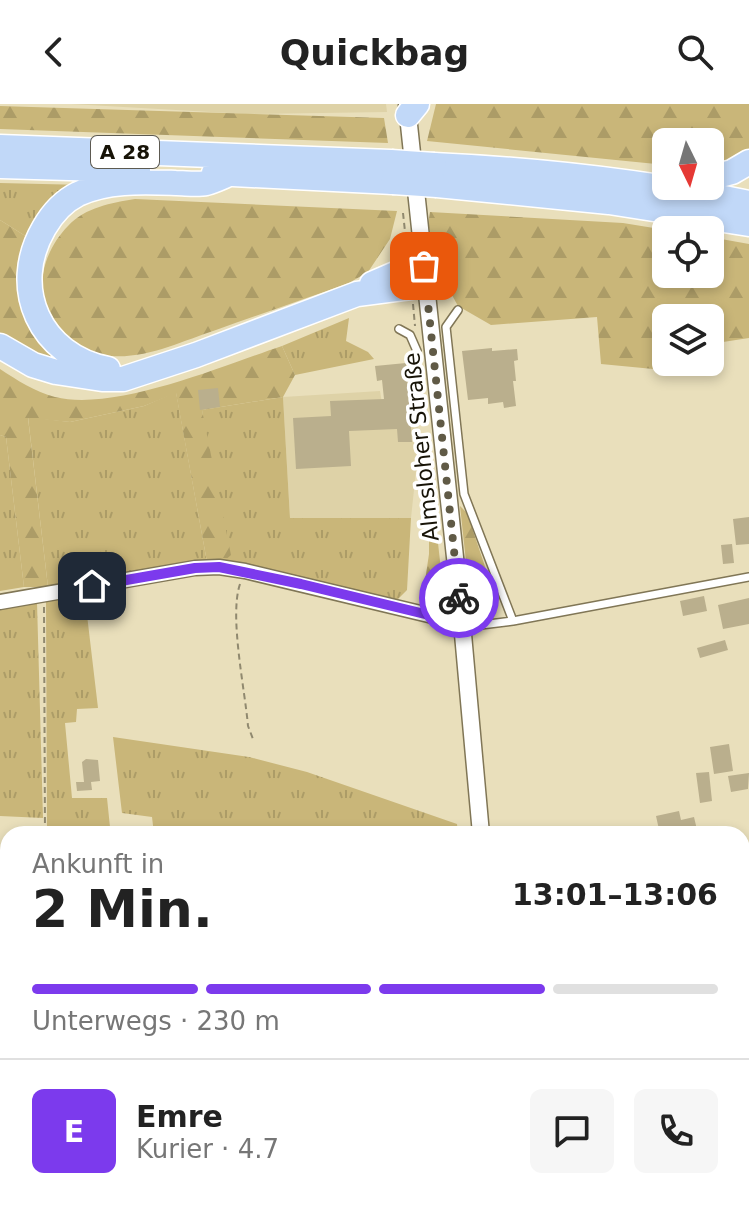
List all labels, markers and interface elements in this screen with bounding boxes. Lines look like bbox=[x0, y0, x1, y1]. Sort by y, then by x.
icon: back bbox=[32, 30, 76, 74]
icon: search bbox=[673, 30, 717, 74]
text: Quickbag bbox=[280, 32, 469, 73]
north arrow bbox=[652, 128, 724, 200]
map controls bbox=[652, 128, 724, 376]
road number: A 28 bbox=[91, 136, 159, 168]
button: locate bbox=[652, 216, 724, 288]
pin bbox=[390, 232, 458, 300]
icon: bag bbox=[402, 244, 446, 288]
button: layers bbox=[652, 304, 724, 376]
street label: Almsloher Straße bbox=[399, 351, 444, 543]
pin bbox=[58, 552, 126, 620]
courier bbox=[419, 558, 499, 638]
icon: home bbox=[70, 564, 114, 608]
icon: bike bbox=[437, 576, 481, 620]
text: Ankunft in bbox=[32, 849, 164, 879]
text: 13:01–13:06 bbox=[512, 877, 718, 912]
text: 2 Min. bbox=[32, 879, 213, 939]
text: Unterwegs · 230 m bbox=[32, 1006, 280, 1036]
button: chat bbox=[530, 1089, 614, 1173]
button: phone bbox=[634, 1089, 718, 1173]
text: Emre bbox=[136, 1099, 223, 1134]
text: E bbox=[64, 1114, 84, 1149]
text: Kurier · 4.7 bbox=[136, 1134, 279, 1164]

